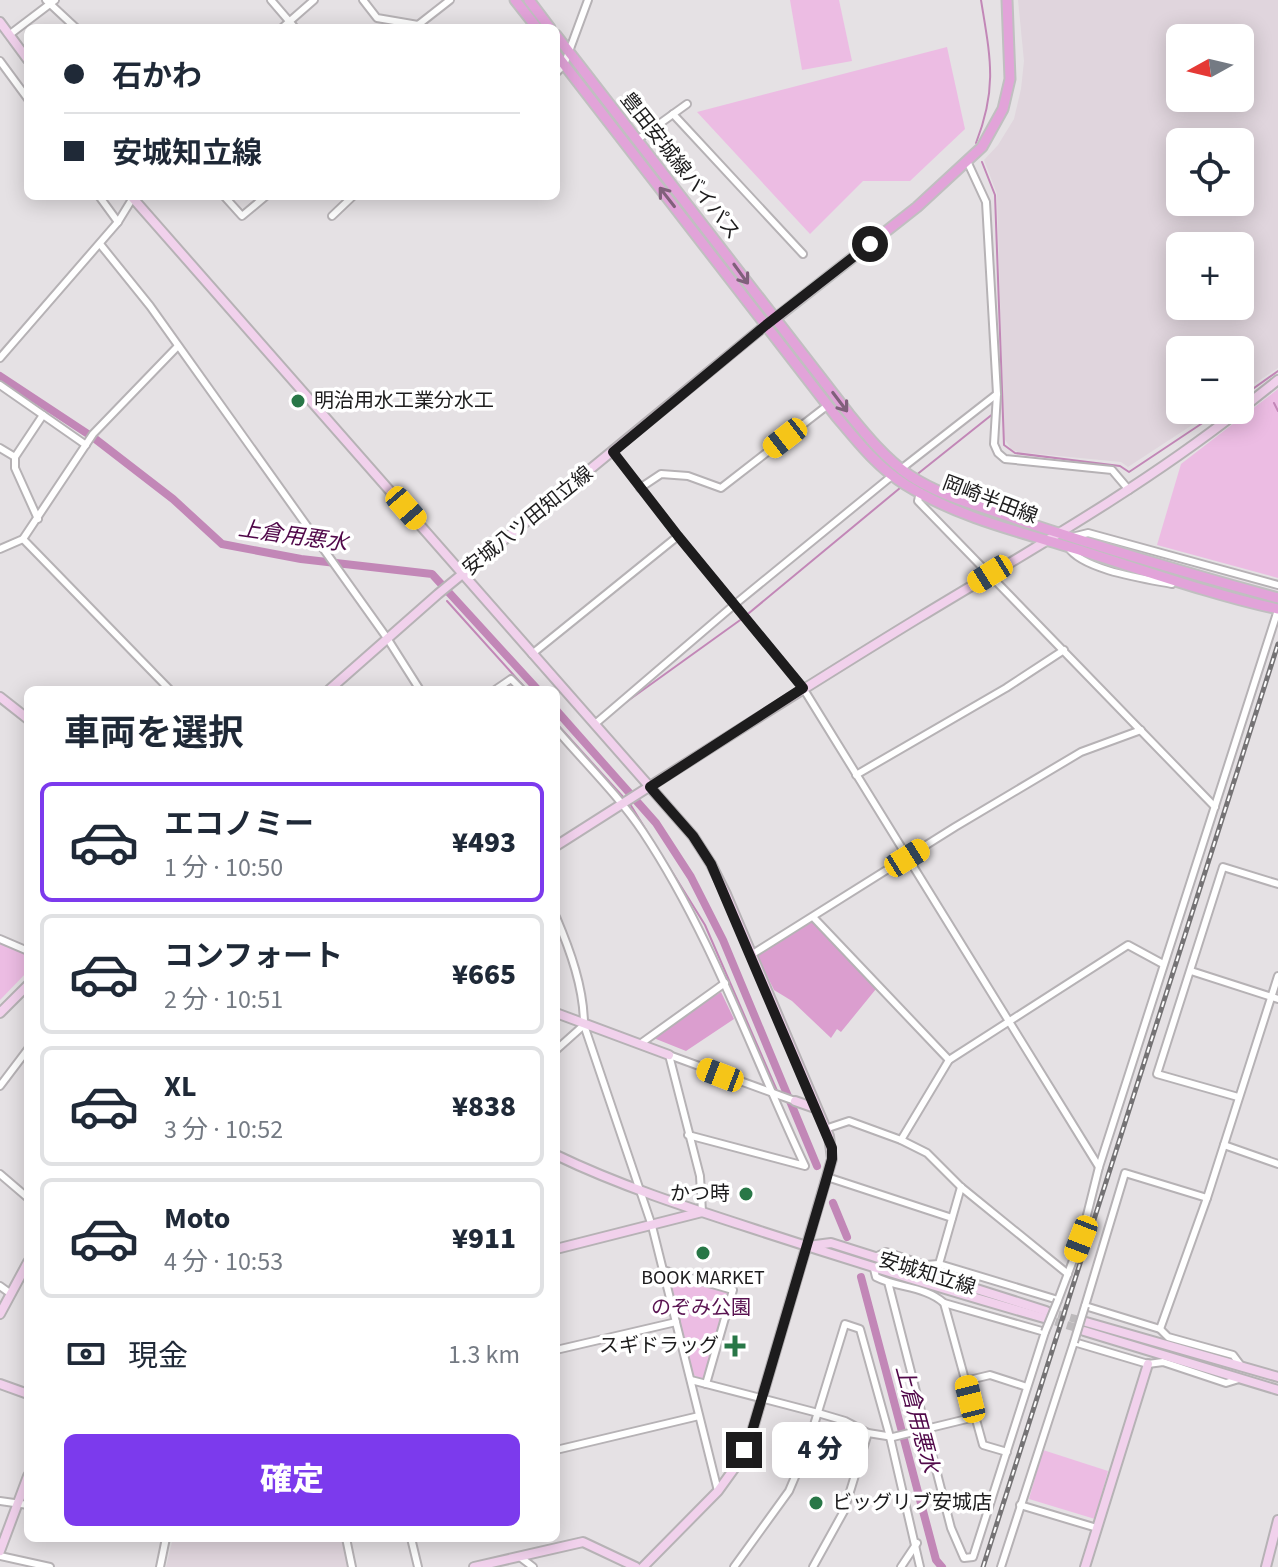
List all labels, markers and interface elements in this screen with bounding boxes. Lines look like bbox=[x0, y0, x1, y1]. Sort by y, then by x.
north arrow bbox=[1166, 24, 1254, 112]
map controls bbox=[1166, 24, 1254, 424]
text: 石かわ bbox=[112, 55, 202, 98]
street label: 豊田安城線バイパス bbox=[614, 87, 746, 245]
button: locate bbox=[1166, 128, 1254, 216]
text: 安城知立線 bbox=[112, 132, 262, 175]
one-way arrow bbox=[658, 187, 675, 208]
route start bbox=[852, 226, 888, 262]
button: + bbox=[1166, 232, 1254, 320]
one-way arrow bbox=[732, 263, 749, 284]
button: − bbox=[1166, 336, 1254, 424]
place label: 明治用水工業分水工 bbox=[314, 387, 494, 415]
one-way arrow bbox=[832, 391, 849, 413]
marker: 明治用水工業分水工 bbox=[289, 392, 307, 410]
car bbox=[759, 414, 811, 462]
street label: 安城八ツ田知立線 bbox=[457, 460, 599, 582]
street label: 岡崎半田線 bbox=[938, 469, 1042, 531]
car bbox=[381, 482, 431, 534]
water label: 上倉用悪水 bbox=[236, 513, 352, 560]
car bbox=[963, 551, 1017, 597]
text: 車両を選択 bbox=[64, 708, 244, 759]
text: エコノミー bbox=[164, 803, 314, 846]
icon: car bbox=[68, 806, 140, 878]
text: ¥493 bbox=[452, 821, 516, 864]
car bbox=[880, 835, 934, 881]
text: 1 分 · 10:50 bbox=[164, 849, 283, 886]
text: コンフォート bbox=[164, 935, 343, 978]
icon: car bbox=[68, 938, 140, 1010]
text: ¥665 bbox=[452, 953, 516, 996]
text: 2 分 · 10:51 bbox=[164, 981, 283, 1018]
car bbox=[693, 1055, 747, 1095]
text: XL bbox=[164, 1065, 197, 1108]
icon: car bbox=[68, 1070, 140, 1142]
text: ¥838 bbox=[452, 1085, 516, 1128]
text: 3 分 · 10:52 bbox=[164, 1111, 283, 1148]
place label: かつ時 bbox=[670, 1180, 730, 1208]
marker: かつ時 bbox=[737, 1185, 755, 1203]
text: Moto bbox=[164, 1197, 230, 1240]
icon: car bbox=[68, 1202, 140, 1274]
car bbox=[1061, 1212, 1101, 1266]
text: ¥911 bbox=[452, 1217, 516, 1260]
text: 4 分 · 10:53 bbox=[164, 1243, 283, 1280]
marker: BOOK MARKET bbox=[694, 1244, 712, 1262]
street label: 安城知立線 bbox=[875, 1246, 979, 1302]
place label: BOOK MARKET bbox=[641, 1264, 765, 1292]
park label: のぞみ公園 bbox=[651, 1294, 751, 1322]
icon: cash bbox=[64, 1332, 108, 1376]
place label: スギドラッグ bbox=[599, 1332, 719, 1360]
text: 現金 bbox=[128, 1335, 188, 1378]
text: 1.3 km bbox=[448, 1336, 520, 1373]
marker: スギドラッグ bbox=[726, 1337, 744, 1355]
water label: 上倉用悪水 bbox=[887, 1362, 947, 1478]
car bbox=[953, 1373, 987, 1425]
callout: 4 分 bbox=[772, 1422, 868, 1478]
text: 4 分 bbox=[797, 1431, 843, 1468]
route end bbox=[726, 1432, 762, 1468]
button: 確定 bbox=[64, 1434, 520, 1526]
place label: ビッグリブ安城店 bbox=[832, 1489, 992, 1517]
marker: ビッグリブ安城店 bbox=[807, 1494, 825, 1512]

